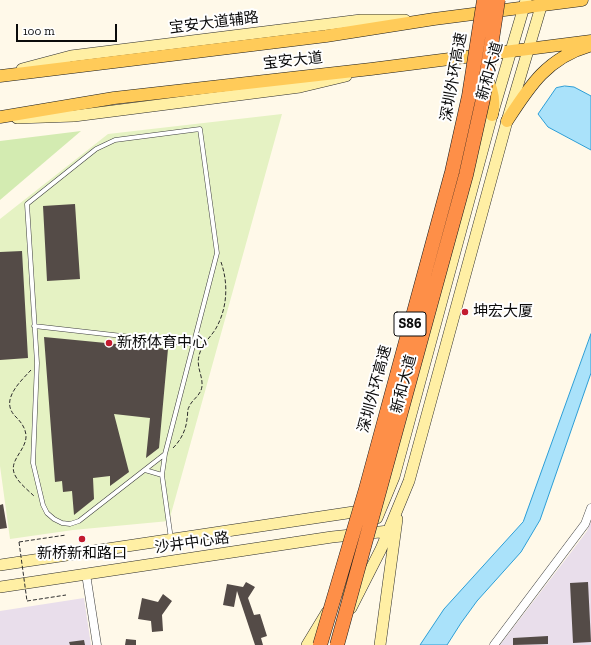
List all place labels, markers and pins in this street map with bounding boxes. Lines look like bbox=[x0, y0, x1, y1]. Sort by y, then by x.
place label: 坤宏大厦 bbox=[473, 303, 533, 321]
marker: 坤宏大厦 bbox=[460, 307, 470, 317]
place label: 新桥体育中心 bbox=[117, 334, 207, 352]
marker: 新桥体育中心 bbox=[104, 338, 114, 348]
marker: 新桥新和路口 bbox=[77, 534, 87, 544]
place label: 新桥新和路口 bbox=[37, 545, 127, 563]

